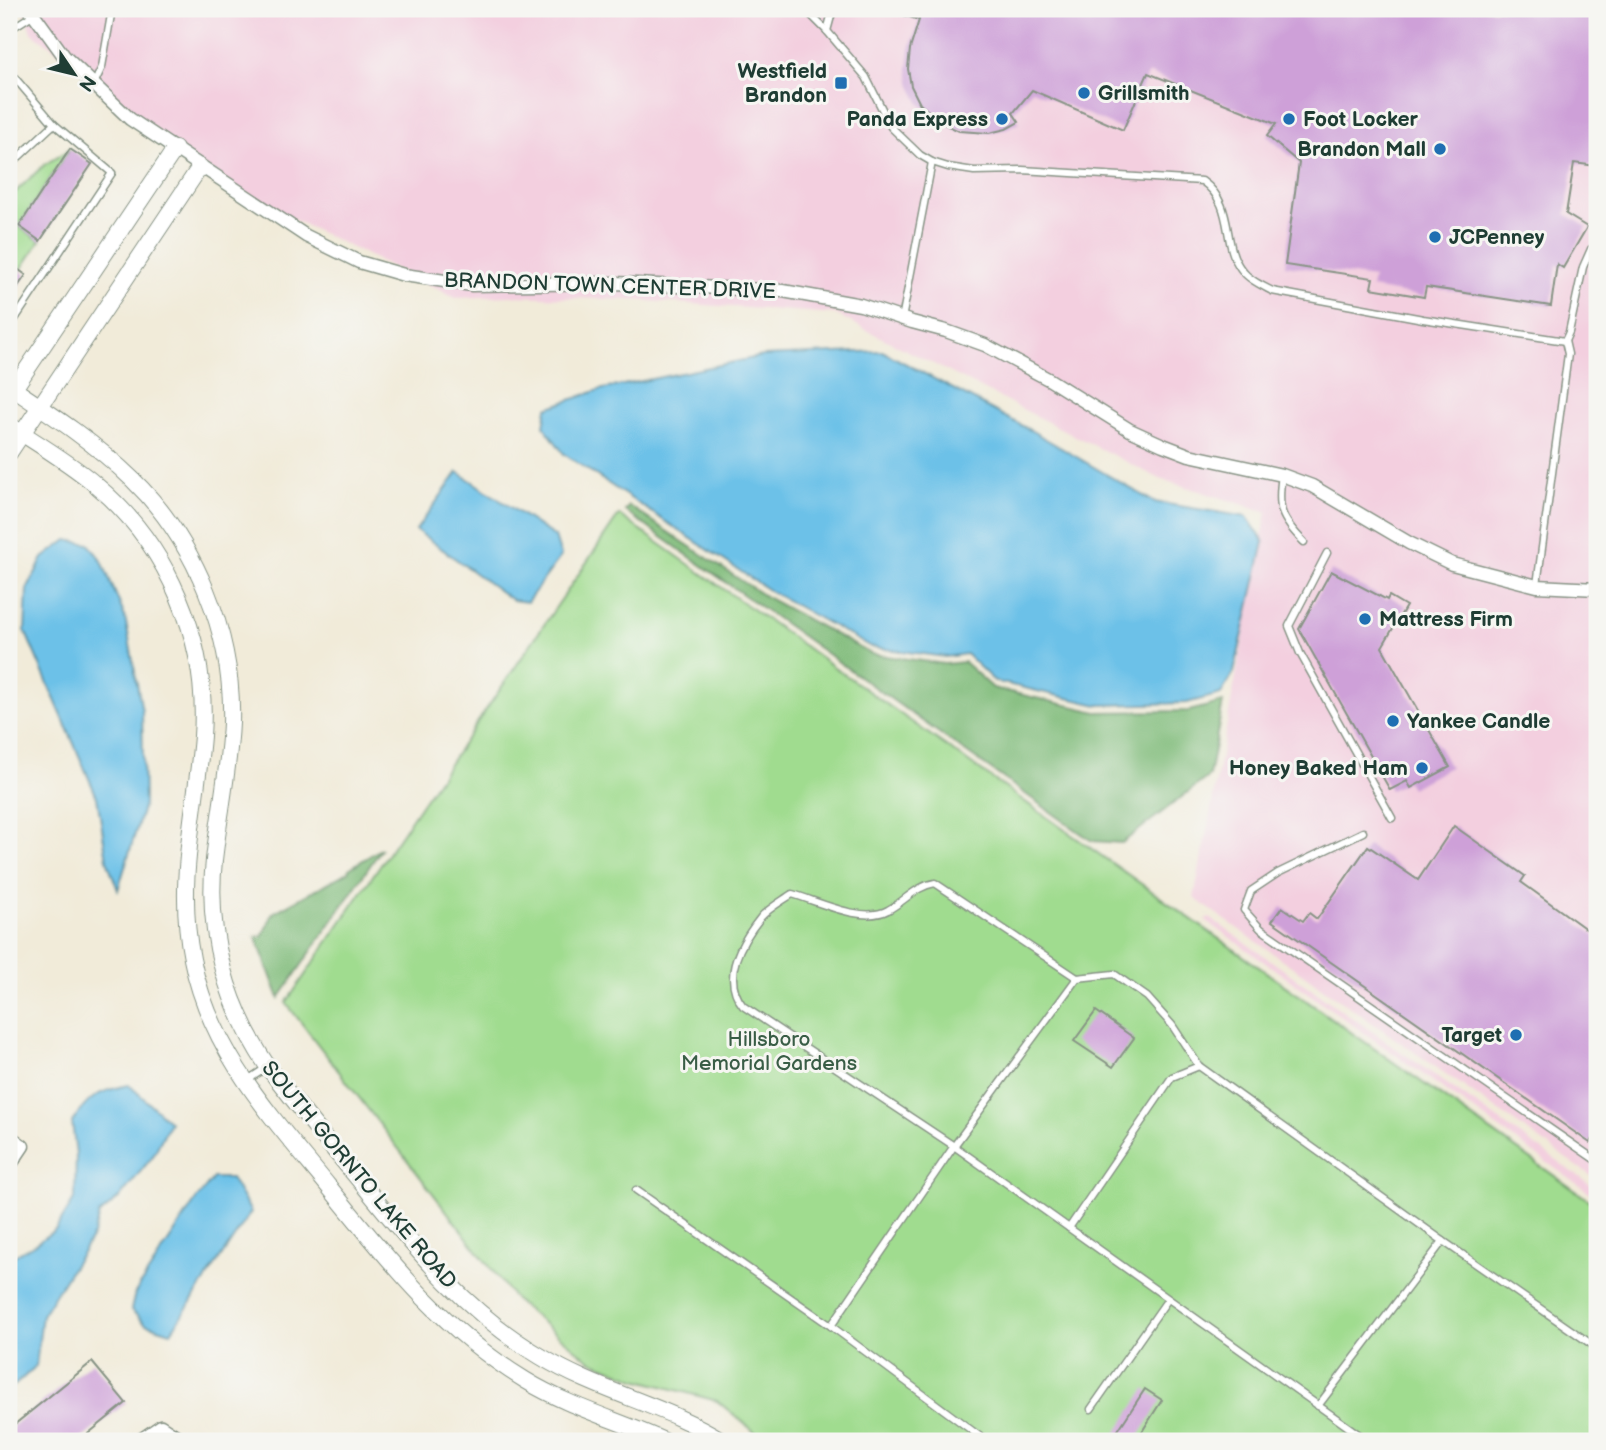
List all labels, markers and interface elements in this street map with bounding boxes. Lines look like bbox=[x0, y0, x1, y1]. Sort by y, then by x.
north arrow bbox=[38, 38, 108, 108]
place label: Westfield Brandon bbox=[738, 59, 827, 108]
text: N bbox=[73, 70, 100, 95]
marker: Westfield Brandon bbox=[833, 75, 849, 91]
place label: Grillsmith bbox=[1098, 81, 1189, 106]
marker: Grillsmith bbox=[1076, 85, 1092, 101]
place label: Panda Express bbox=[846, 107, 988, 132]
place label: Foot Locker bbox=[1303, 107, 1419, 132]
marker: Panda Express bbox=[994, 111, 1010, 127]
marker: Foot Locker bbox=[1281, 111, 1297, 127]
place label: Brandon Mall bbox=[1297, 137, 1426, 162]
marker: Brandon Mall bbox=[1432, 141, 1448, 157]
place label: JCPenney bbox=[1449, 225, 1545, 250]
marker: JCPenney bbox=[1427, 229, 1443, 245]
street label: BRANDON TOWN CENTER DRIVE bbox=[443, 268, 777, 304]
place label: Mattress Firm bbox=[1379, 607, 1513, 632]
marker: Mattress Firm bbox=[1357, 611, 1373, 627]
place label: Yankee Candle bbox=[1407, 709, 1550, 734]
marker: Yankee Candle bbox=[1385, 713, 1401, 729]
place label: Honey Baked Ham bbox=[1229, 756, 1408, 781]
marker: Honey Baked Ham bbox=[1414, 760, 1430, 776]
place label: Target bbox=[1441, 1023, 1502, 1048]
park label: Hillsboro Memorial Gardens bbox=[681, 1027, 857, 1076]
marker: Target bbox=[1508, 1027, 1524, 1043]
street label: SOUTH GORNTO LAKE ROAD bbox=[256, 1056, 462, 1294]

